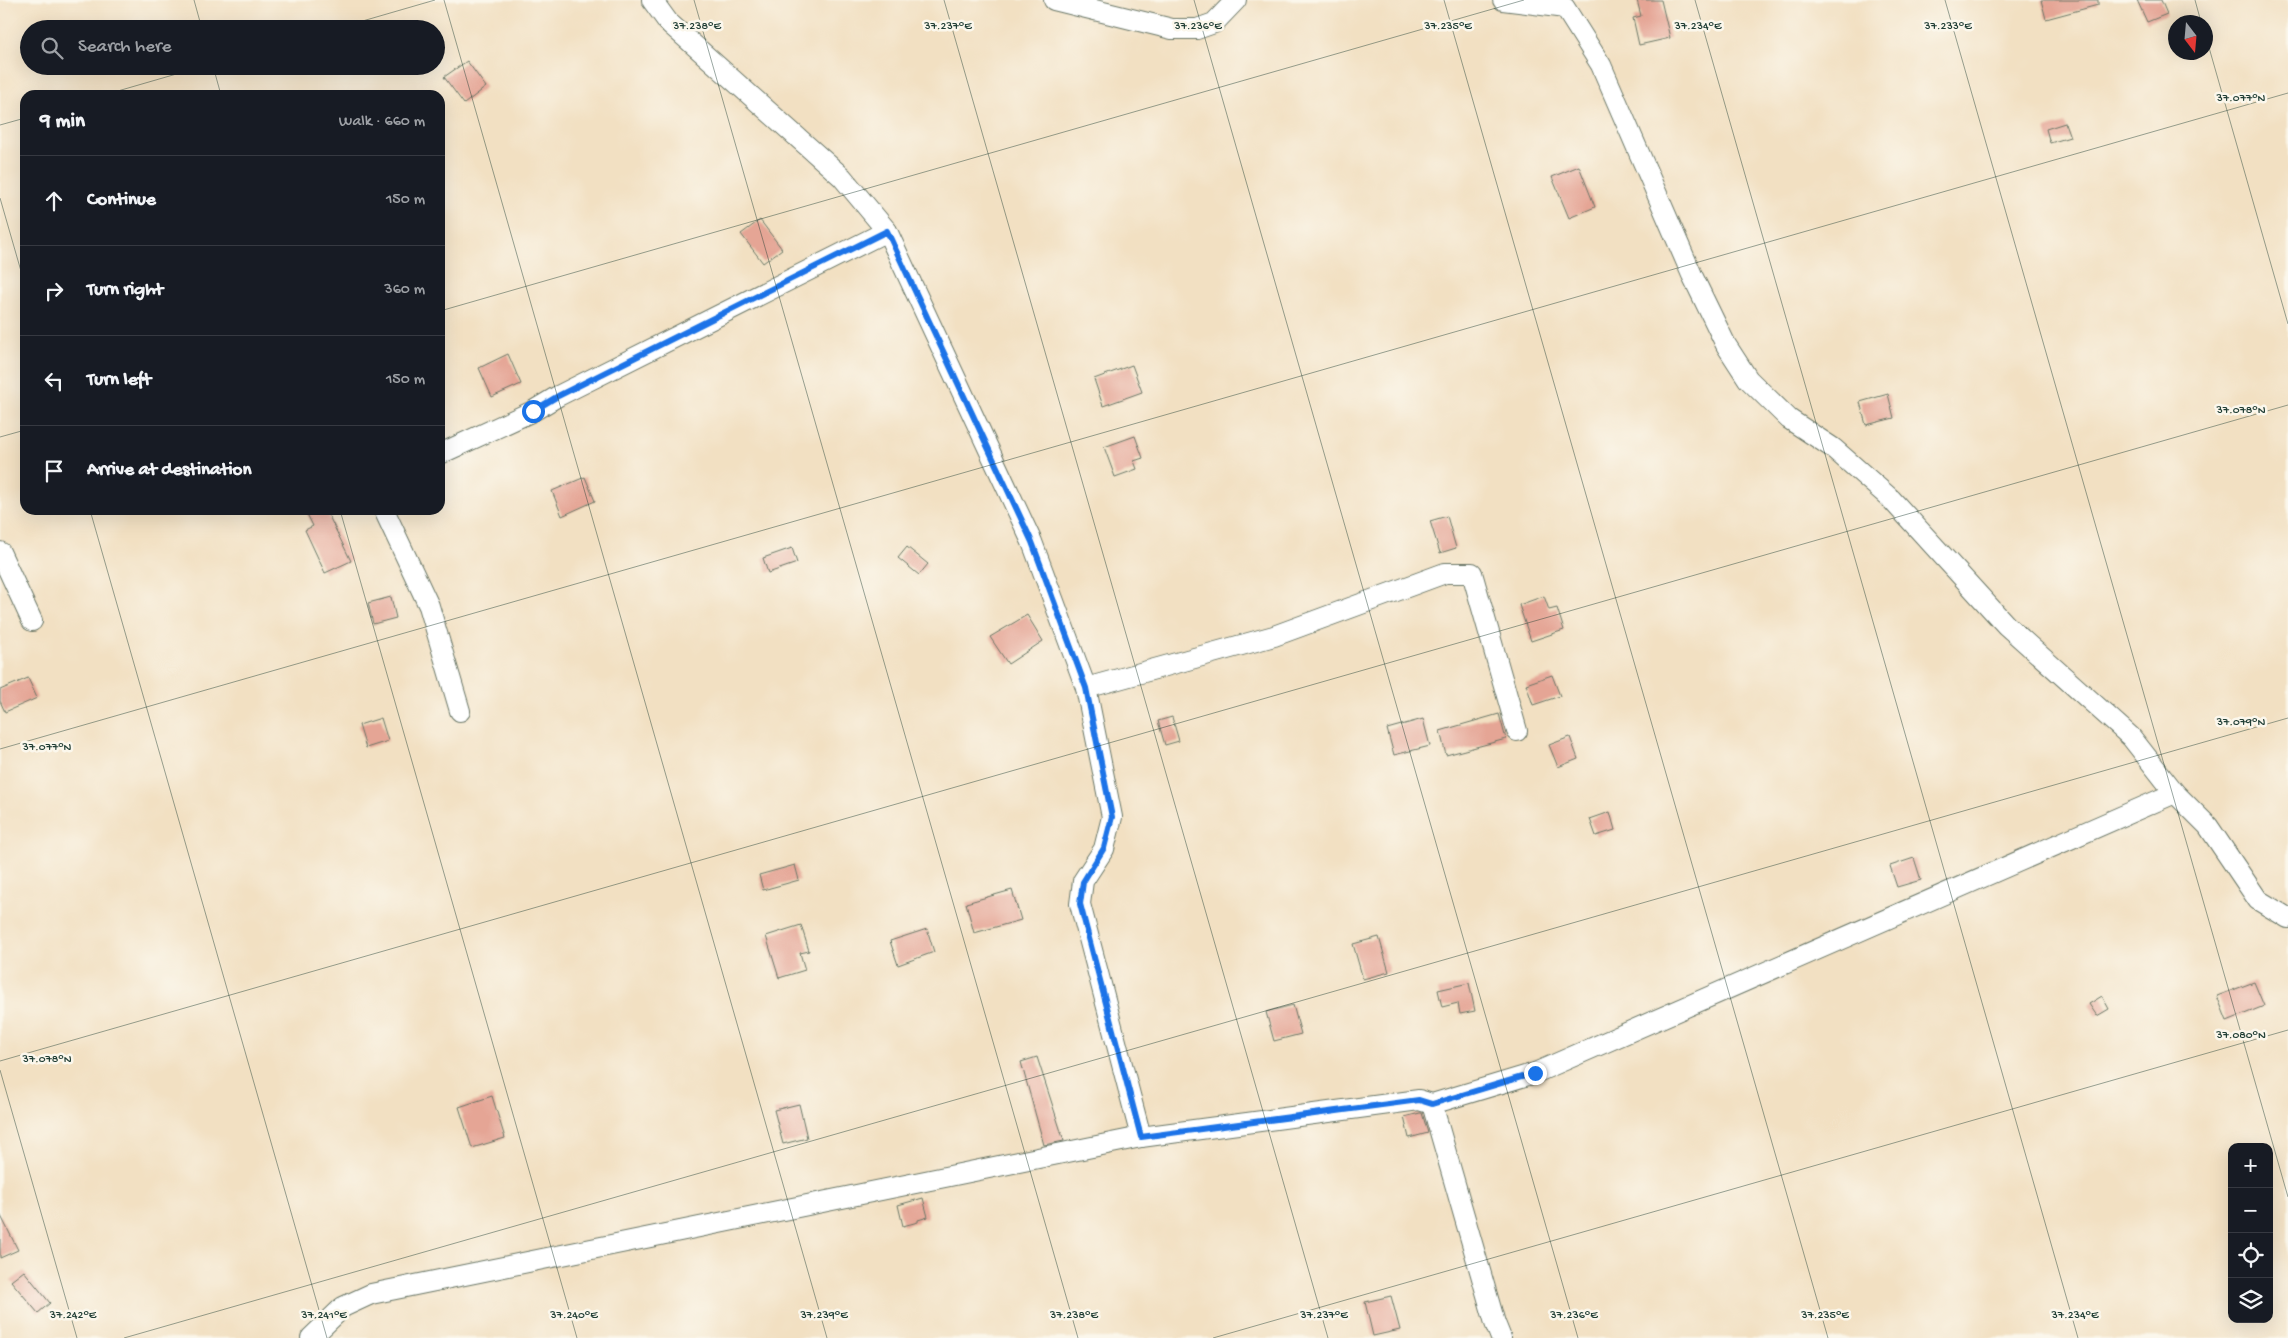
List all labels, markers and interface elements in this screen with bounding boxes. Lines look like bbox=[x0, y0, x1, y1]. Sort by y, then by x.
north arrow bbox=[2168, 15, 2213, 60]
search box bbox=[20, 20, 445, 75]
text: 37.238°E bbox=[672, 20, 721, 34]
text: 37.237°E bbox=[923, 20, 972, 34]
text: 37.236°E bbox=[1173, 20, 1222, 34]
text: 37.235°E bbox=[1423, 20, 1472, 34]
text: 37.234°E bbox=[1674, 20, 1722, 34]
text: 37.233°E bbox=[1923, 20, 1972, 34]
icon: search bbox=[38, 34, 66, 62]
text: Search here bbox=[78, 36, 172, 59]
text: 37.077°N bbox=[2216, 92, 2266, 106]
text: 9 min bbox=[40, 110, 85, 135]
text: Walk · 660 m bbox=[339, 113, 425, 132]
icon: ahead bbox=[40, 187, 68, 215]
text: Continue bbox=[87, 189, 156, 212]
text: 150 m bbox=[386, 191, 425, 210]
icon: right bbox=[40, 277, 68, 305]
text: Turn right bbox=[87, 279, 163, 302]
text: 360 m bbox=[384, 281, 425, 300]
icon: left bbox=[40, 367, 68, 395]
text: Turn left bbox=[87, 369, 151, 392]
text: 150 m bbox=[386, 371, 425, 390]
route start bbox=[522, 400, 545, 423]
text: 37.078°N bbox=[2215, 404, 2266, 418]
icon: arrive bbox=[40, 457, 68, 485]
text: Arrive at destination bbox=[87, 459, 251, 482]
text: 37.079°N bbox=[2216, 716, 2265, 730]
text: 37.077°N bbox=[22, 741, 72, 755]
text: 37.080°N bbox=[2215, 1029, 2266, 1043]
text: 37.078°N bbox=[21, 1053, 72, 1067]
route end bbox=[1524, 1062, 1547, 1085]
map controls bbox=[2228, 1143, 2273, 1323]
button: + bbox=[2228, 1143, 2273, 1188]
button: − bbox=[2228, 1188, 2273, 1233]
button: locate bbox=[2228, 1233, 2273, 1278]
button: layers bbox=[2228, 1278, 2273, 1323]
text: 37.242°E bbox=[49, 1309, 97, 1323]
text: 37.241°E bbox=[300, 1309, 347, 1323]
text: 37.240°E bbox=[549, 1309, 598, 1323]
text: 37.239°E bbox=[799, 1309, 848, 1323]
text: 37.238°E bbox=[1049, 1309, 1098, 1323]
text: 37.237°E bbox=[1299, 1309, 1348, 1323]
text: 37.236°E bbox=[1549, 1309, 1598, 1323]
text: 37.235°E bbox=[1800, 1309, 1849, 1323]
text: 37.234°E bbox=[2051, 1309, 2099, 1323]

